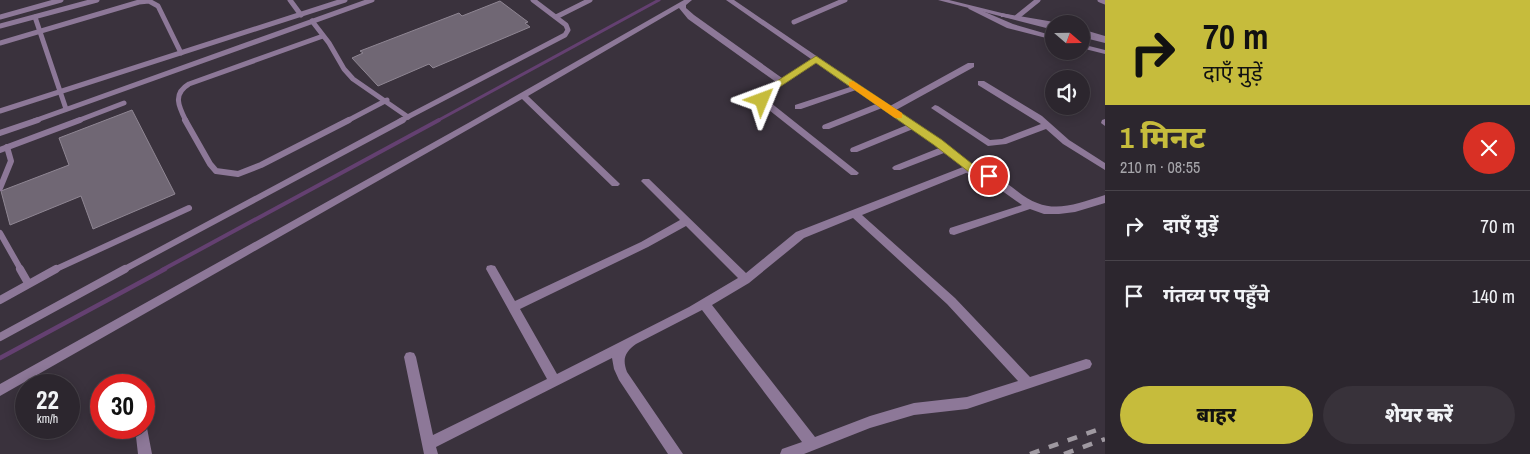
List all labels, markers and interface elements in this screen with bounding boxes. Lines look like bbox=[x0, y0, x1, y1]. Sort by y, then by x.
text: 70 m bbox=[1203, 13, 1268, 60]
north arrow bbox=[1045, 15, 1090, 60]
map controls bbox=[1045, 15, 1090, 115]
icon: right bbox=[1120, 20, 1185, 85]
text: दाएँ मुड़ें bbox=[1203, 58, 1263, 88]
button: sound bbox=[1045, 70, 1090, 115]
position arrow bbox=[735, 73, 787, 125]
text: 1 मिनट bbox=[1120, 117, 1205, 157]
button: close bbox=[1463, 122, 1515, 174]
pin bbox=[968, 155, 1010, 197]
text: 210 m · 08:55 bbox=[1120, 156, 1200, 178]
icon: arrive bbox=[975, 162, 1003, 190]
icon: right bbox=[1120, 212, 1148, 240]
text: दाएँ मुड़ें bbox=[1163, 212, 1218, 238]
text: 70 m bbox=[1480, 213, 1515, 239]
icon: arrive bbox=[1120, 282, 1148, 310]
text: गंतव्य पर पहुँचे bbox=[1163, 282, 1269, 308]
text: 140 m bbox=[1472, 283, 1515, 309]
speed limit sign: 30 bbox=[90, 374, 155, 439]
text: 22 bbox=[36, 383, 59, 417]
button: बाहर bbox=[1120, 386, 1313, 444]
button: शेयर करें bbox=[1323, 386, 1515, 444]
text: km/h bbox=[37, 411, 58, 427]

